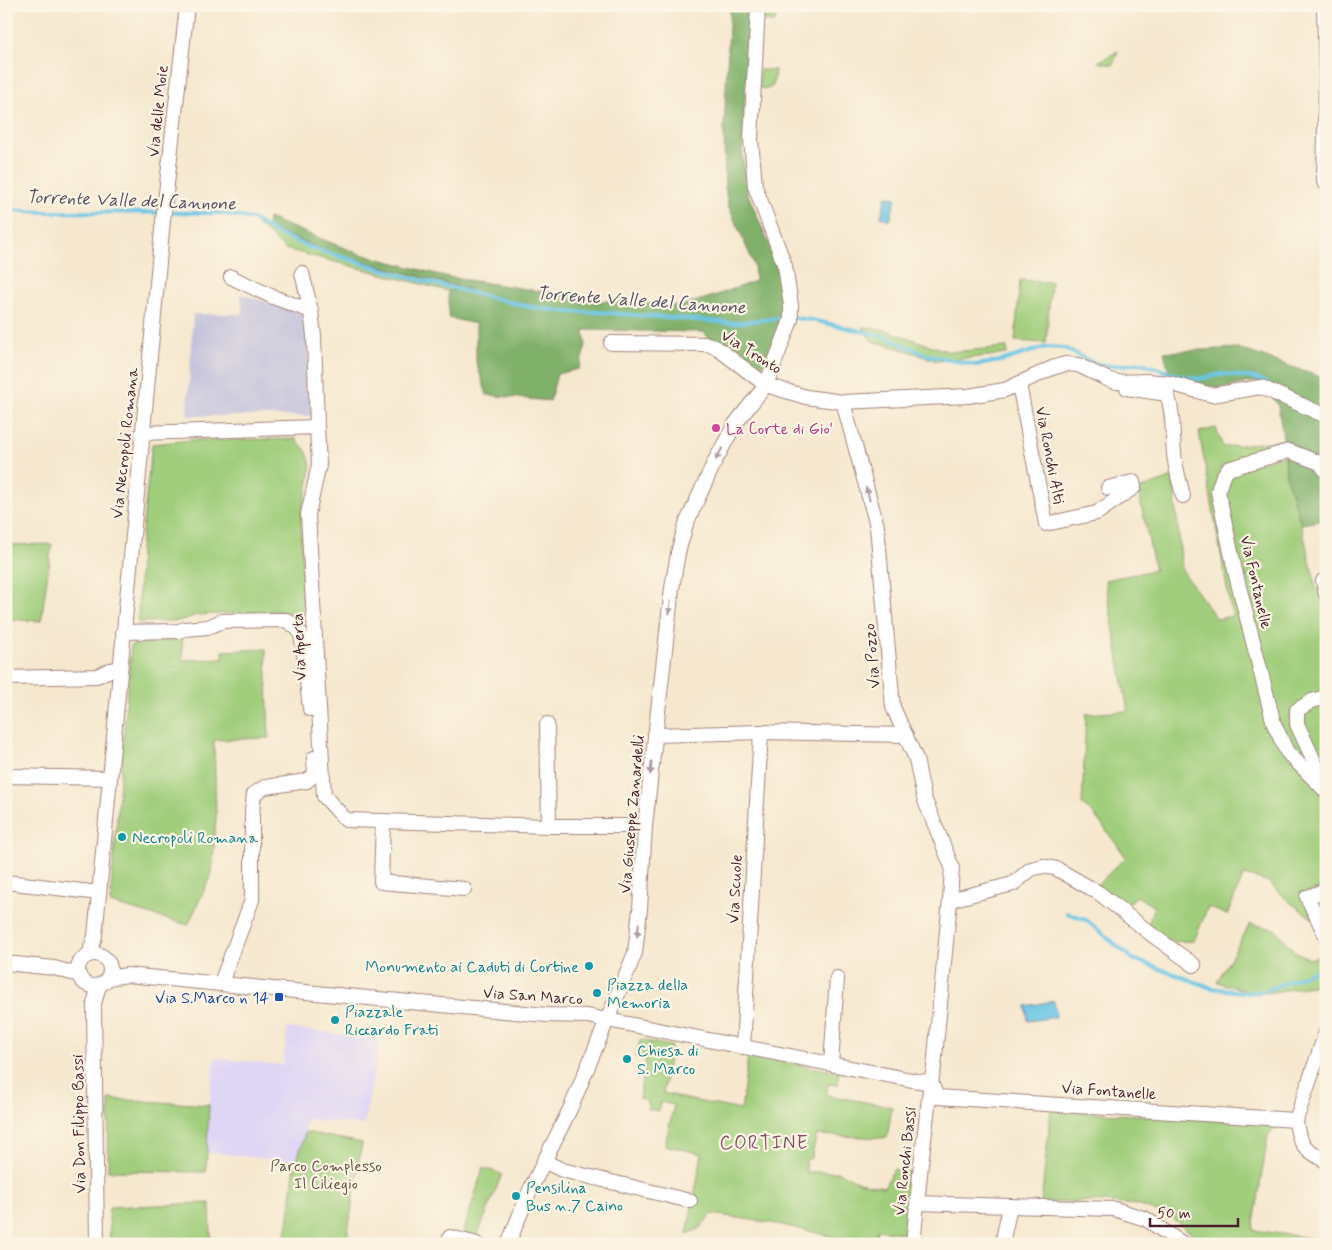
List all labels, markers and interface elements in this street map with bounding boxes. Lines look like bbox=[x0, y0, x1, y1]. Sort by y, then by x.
street label: Via delle Moie bbox=[143, 64, 174, 158]
water label: Torrente Valle del Cannone bbox=[26, 185, 237, 217]
water label: Torrente Valle del Cannone bbox=[535, 282, 747, 320]
street label: Via Tronto bbox=[717, 325, 786, 379]
street label: Via Necropoli Romana bbox=[107, 366, 144, 520]
street label: Via Ronchi Alti bbox=[1030, 405, 1069, 506]
place label: La Corte di Gio' bbox=[726, 419, 833, 440]
marker: La Corte di Gio' bbox=[710, 422, 722, 434]
one-way arrow bbox=[714, 447, 723, 460]
one-way arrow bbox=[864, 486, 872, 501]
street label: Via Fontanelle bbox=[1235, 534, 1277, 631]
one-way arrow bbox=[666, 599, 674, 615]
street label: Via Aperta bbox=[287, 612, 313, 681]
street label: Via Pozzo bbox=[859, 622, 886, 689]
street label: Via Giuseppe Zanardelli bbox=[615, 734, 650, 895]
one-way arrow bbox=[647, 761, 655, 777]
place label: Necropoli Romana bbox=[132, 828, 258, 849]
marker: Necropoli Romana bbox=[116, 831, 128, 843]
street label: Via Scuole bbox=[723, 854, 748, 924]
one-way arrow bbox=[634, 923, 642, 939]
place label: Monumento ai Caduti di Cortine bbox=[365, 957, 579, 978]
marker: Monumento ai Caduti di Cortine bbox=[583, 960, 595, 972]
place label: Piazza della Memoria bbox=[607, 975, 688, 1014]
street label: Via San Marco bbox=[482, 983, 583, 1010]
marker: Piazza della Memoria bbox=[591, 987, 603, 999]
place label: Via S.Marco n 14 bbox=[155, 988, 269, 1009]
marker: Via S.Marco n 14 bbox=[273, 991, 285, 1003]
place label: Piazzale Riccardo Frati bbox=[345, 1002, 438, 1041]
marker: Piazzale Riccardo Frati bbox=[329, 1014, 341, 1026]
place label: Chiesa di S. Marco bbox=[637, 1041, 699, 1080]
marker: Chiesa di S. Marco bbox=[621, 1053, 633, 1065]
street label: Via Don Filippo Bassi bbox=[68, 1054, 91, 1194]
street label: Via Fontanelle bbox=[1061, 1078, 1157, 1105]
street label: Via Ronchi Bassi bbox=[889, 1105, 922, 1217]
district label: CORTINE bbox=[719, 1131, 809, 1156]
park label: Parco Complesso Il Ciliegio bbox=[270, 1156, 382, 1195]
place label: Pensilina Bus n.7 Caino bbox=[526, 1178, 623, 1217]
marker: Pensilina Bus n.7 Caino bbox=[510, 1190, 522, 1202]
scale bar bbox=[1150, 1195, 1237, 1227]
text: 50 m bbox=[1157, 1204, 1191, 1224]

